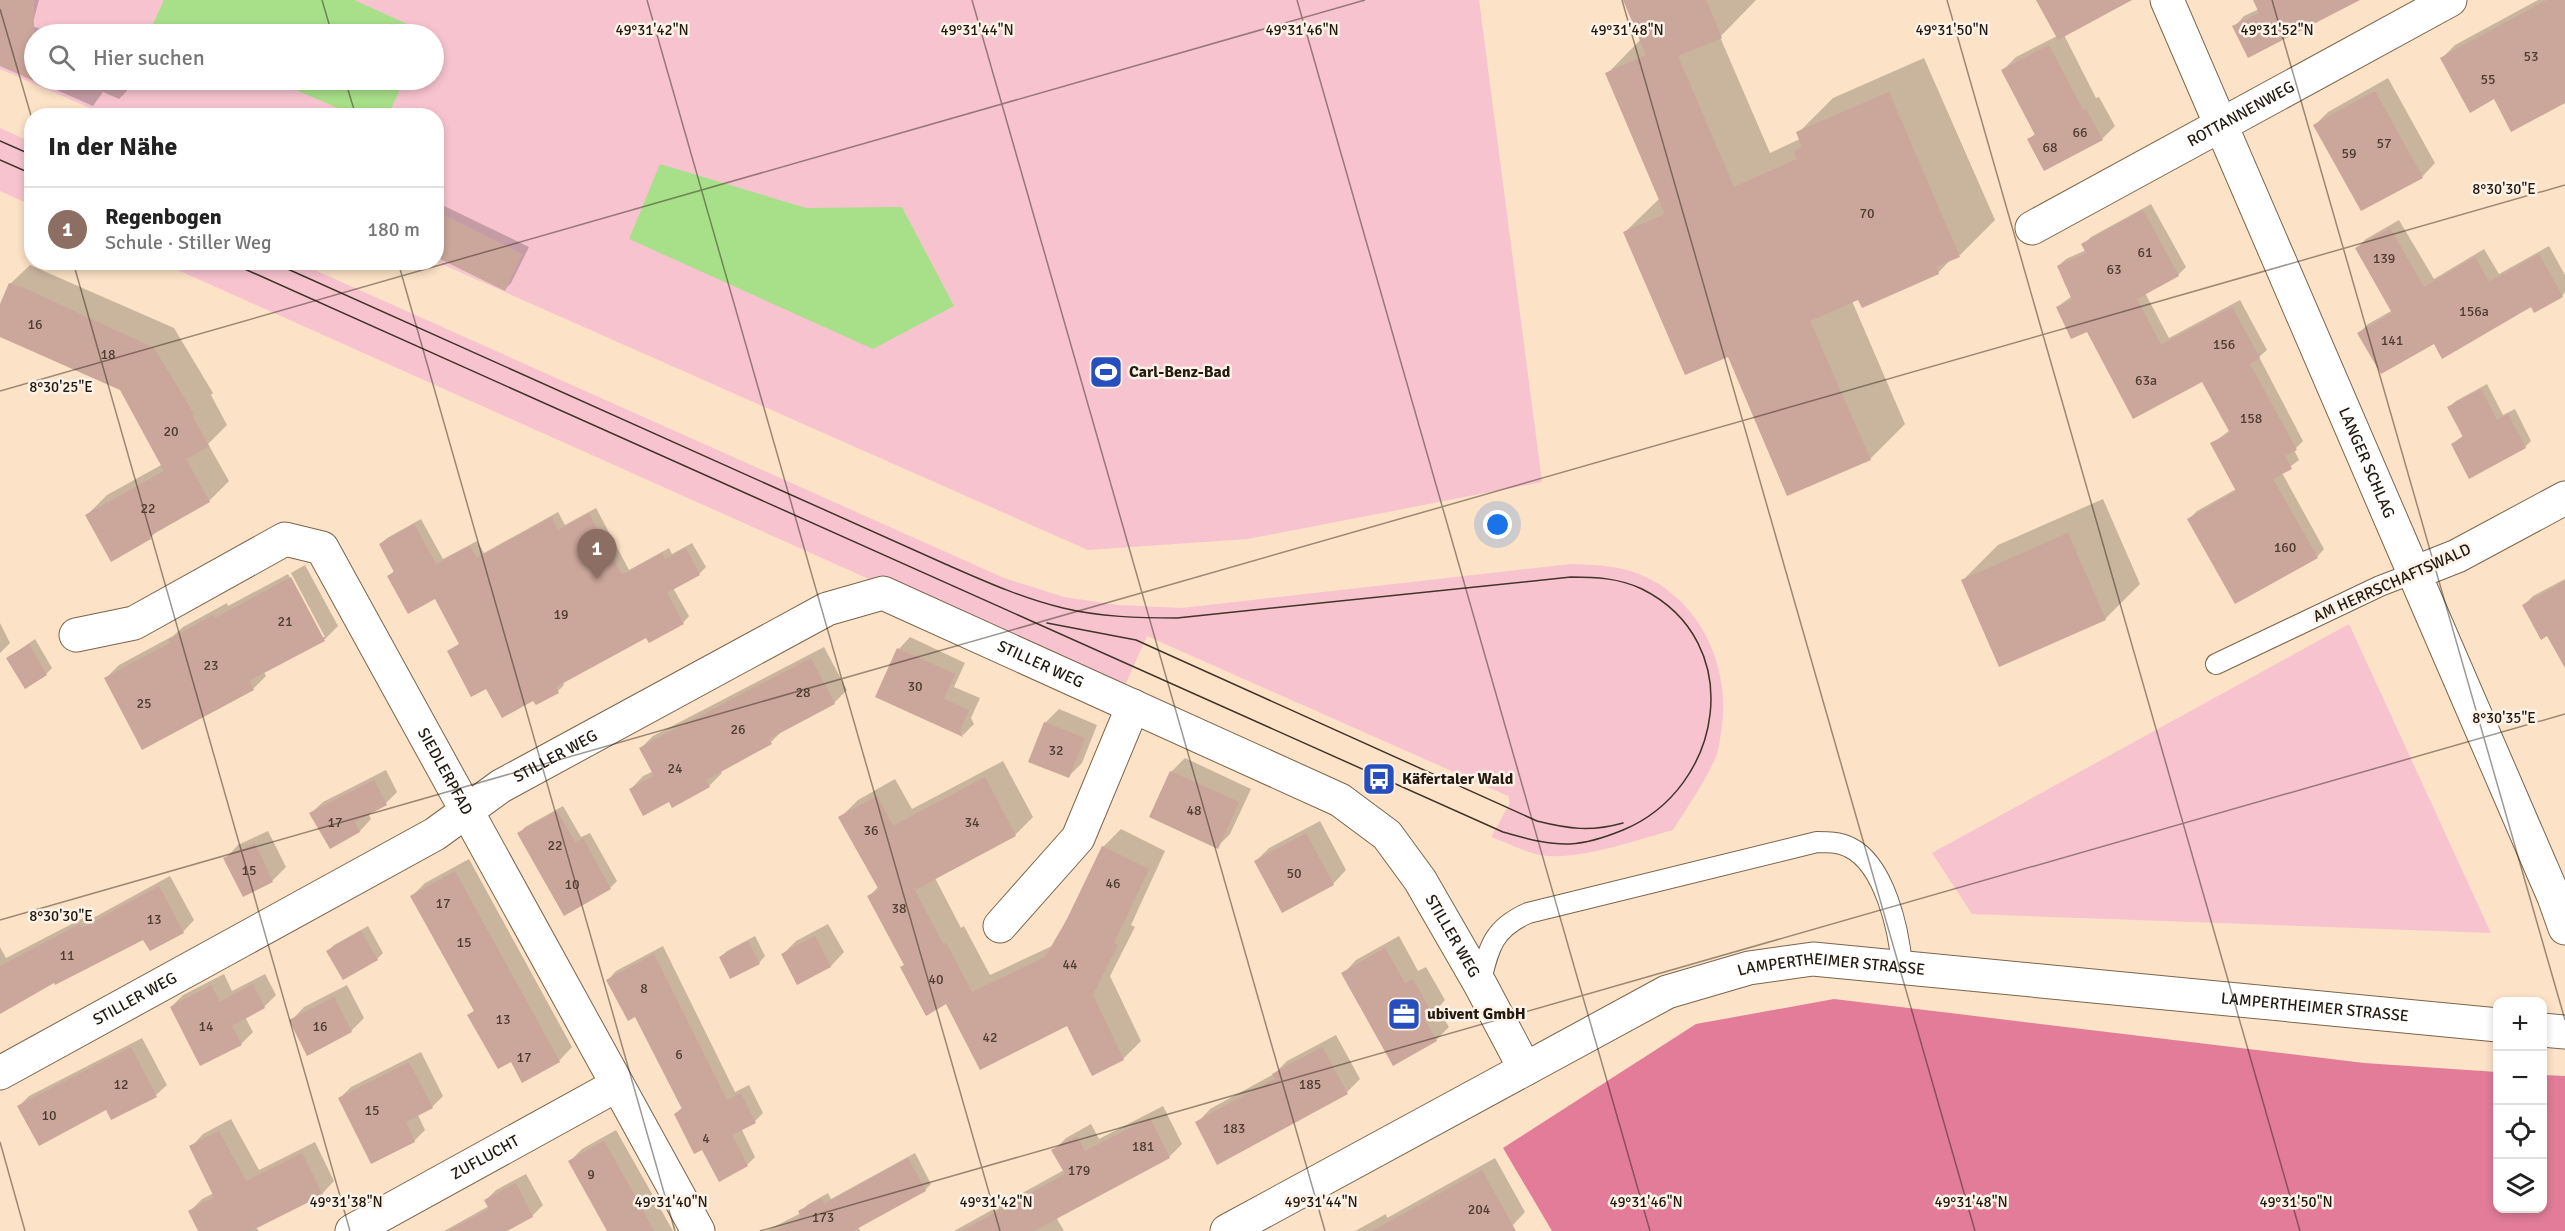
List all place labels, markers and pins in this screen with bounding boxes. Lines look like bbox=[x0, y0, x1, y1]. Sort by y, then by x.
sports icon: Carl-Benz-Bad bbox=[1088, 354, 1124, 390]
place label: Carl-Benz-Bad bbox=[1129, 362, 1231, 382]
pin: 1 bbox=[578, 530, 616, 579]
bus stop icon: Käfertaler Wald bbox=[1361, 761, 1397, 797]
place label: Käfertaler Wald bbox=[1402, 769, 1514, 789]
office icon: ubivent GmbH bbox=[1386, 996, 1422, 1032]
place label: ubivent GmbH bbox=[1427, 1004, 1526, 1024]

